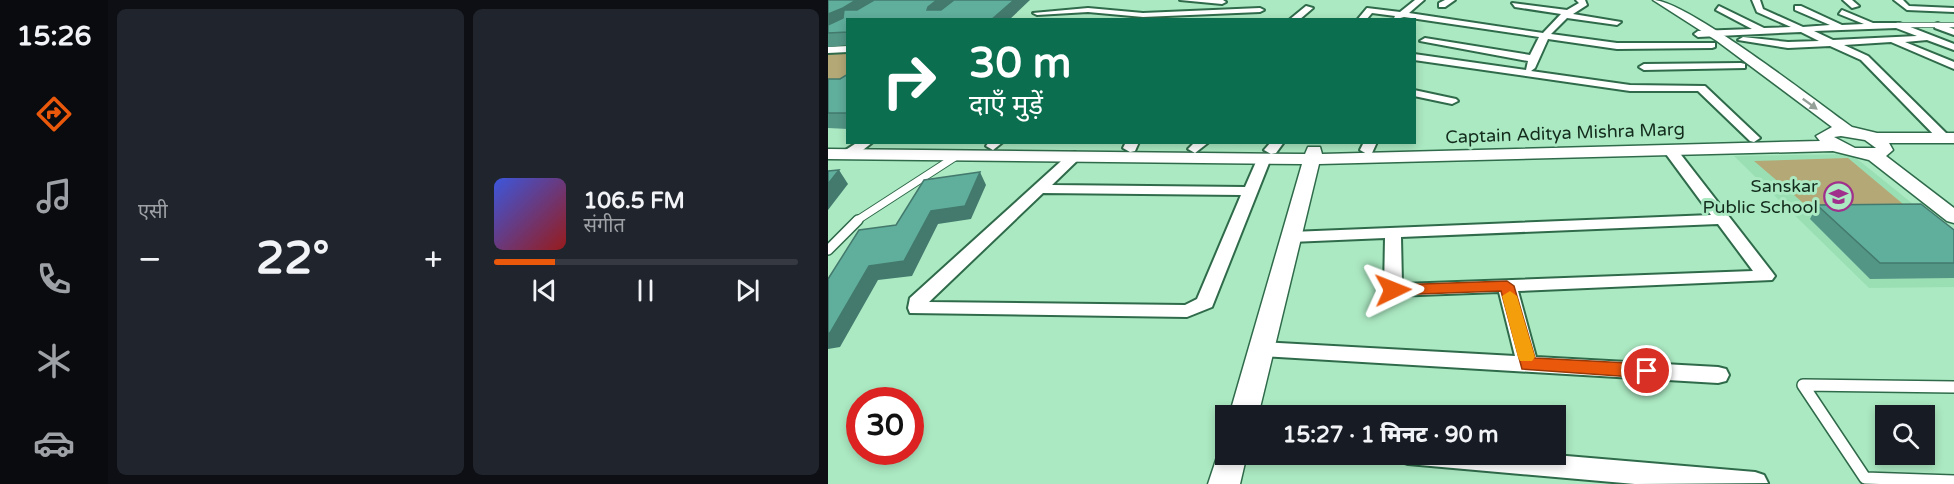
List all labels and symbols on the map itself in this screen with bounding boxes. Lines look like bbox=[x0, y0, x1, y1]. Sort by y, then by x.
one-way arrow bbox=[1801, 98, 1817, 110]
street label: Captain Aditya Mishra Marg bbox=[1445, 118, 1685, 148]
place label: Sanskar Public School bbox=[1702, 175, 1818, 218]
school or university icon: Sanskar Public School bbox=[1823, 180, 1855, 212]
position arrow bbox=[1361, 258, 1425, 322]
pin bbox=[1621, 345, 1672, 396]
speed limit sign: 30 bbox=[846, 387, 924, 465]

